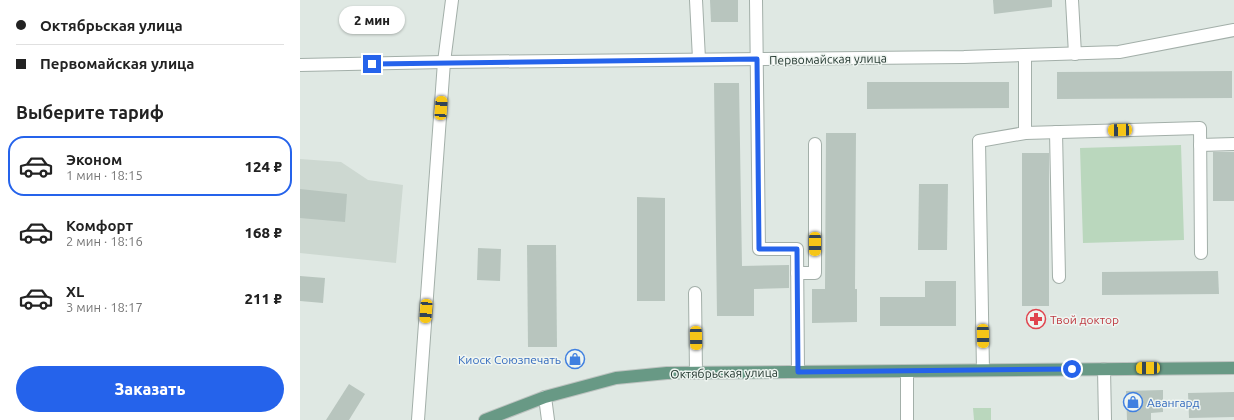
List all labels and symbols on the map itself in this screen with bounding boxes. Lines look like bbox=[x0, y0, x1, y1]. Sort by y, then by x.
callout: 2 мин bbox=[339, 6, 405, 34]
street label: Первомайская улица bbox=[769, 51, 887, 67]
route end bbox=[363, 55, 381, 73]
car bbox=[434, 96, 448, 120]
car bbox=[1108, 124, 1132, 136]
car bbox=[809, 232, 821, 256]
car bbox=[419, 299, 433, 323]
pharmacy icon: Твой доктор bbox=[1025, 308, 1047, 330]
place label: Твой доктор bbox=[1050, 313, 1119, 326]
car bbox=[977, 324, 989, 348]
car bbox=[690, 326, 702, 350]
shop icon: Киоск Союзпечать bbox=[564, 348, 586, 370]
place label: Киоск Союзпечать bbox=[458, 353, 561, 366]
route start bbox=[1063, 360, 1081, 378]
car bbox=[1136, 362, 1160, 374]
street label: Октябрьская улица bbox=[670, 366, 778, 380]
shop icon: Авангард bbox=[1122, 391, 1144, 413]
place label: Авангард bbox=[1147, 396, 1200, 409]

